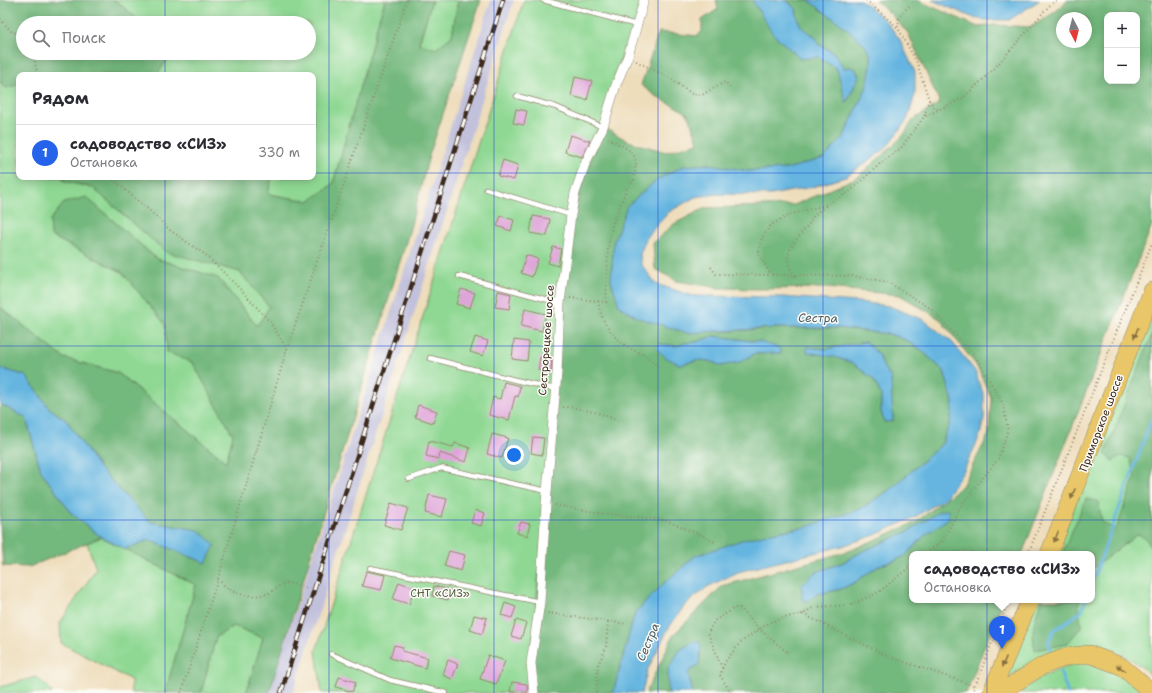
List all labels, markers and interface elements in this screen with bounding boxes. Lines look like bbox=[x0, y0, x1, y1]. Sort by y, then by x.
north arrow bbox=[1056, 12, 1092, 48]
map controls bbox=[1104, 12, 1140, 84]
button: + bbox=[1104, 12, 1140, 48]
search box bbox=[16, 16, 316, 60]
icon: search bbox=[30, 27, 52, 49]
text: Поиск bbox=[62, 28, 106, 48]
button: − bbox=[1104, 48, 1140, 84]
text: Рядом bbox=[32, 87, 89, 109]
text: садоводство «СИЗ» bbox=[70, 134, 226, 154]
text: 1 bbox=[42, 144, 48, 161]
text: 330 m bbox=[258, 144, 300, 161]
text: Остановка bbox=[70, 154, 137, 171]
street label: Сестрорецкое шоссе bbox=[535, 284, 558, 396]
water label: Сестра bbox=[798, 310, 838, 326]
one-way arrow bbox=[1132, 328, 1138, 340]
street label: Приморское шоссе bbox=[1076, 372, 1127, 474]
your location bbox=[504, 445, 524, 465]
one-way arrow bbox=[1070, 488, 1076, 500]
one-way arrow bbox=[1053, 531, 1059, 542]
popup bbox=[909, 551, 1095, 603]
text: садоводство «СИЗ» bbox=[924, 559, 1080, 579]
text: Остановка bbox=[924, 579, 991, 596]
park label: СНТ «СИЗ» bbox=[410, 586, 470, 601]
pin: 1 bbox=[989, 616, 1015, 649]
water label: Сестра bbox=[633, 620, 663, 664]
one-way arrow bbox=[1001, 656, 1007, 667]
one-way arrow bbox=[1116, 664, 1127, 671]

